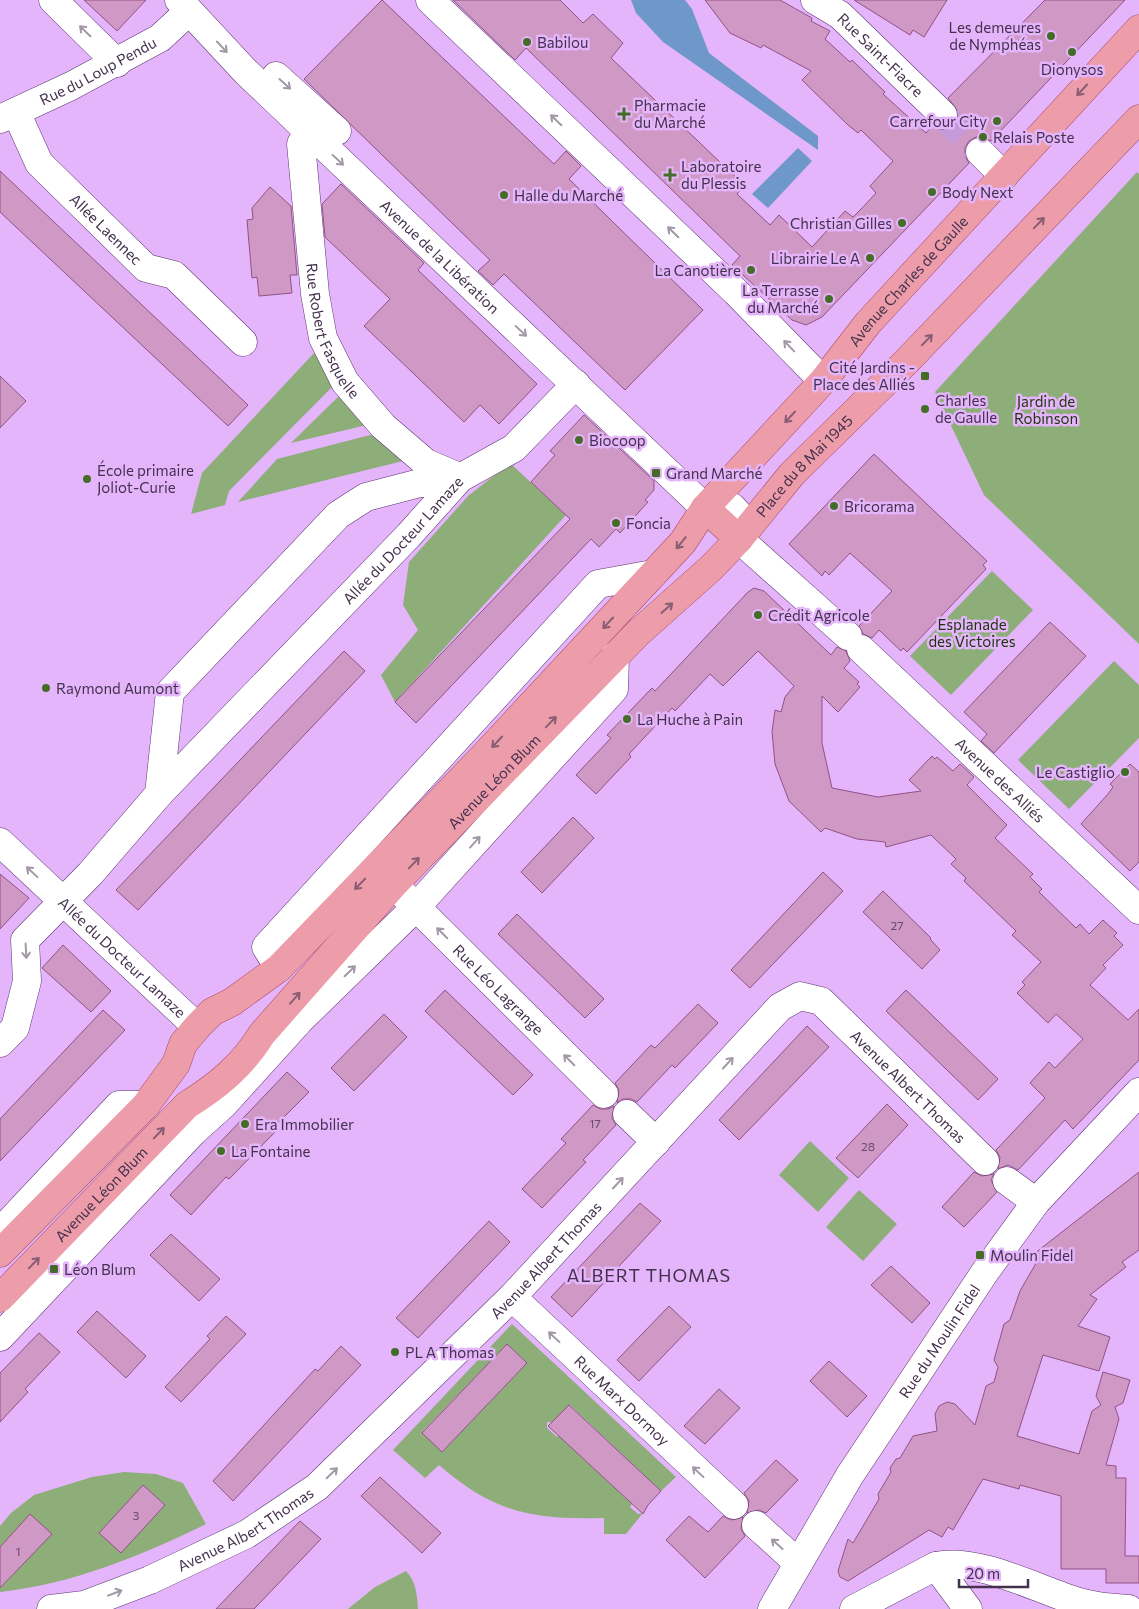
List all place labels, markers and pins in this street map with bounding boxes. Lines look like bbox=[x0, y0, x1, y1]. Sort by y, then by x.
place label: Les demeures de Nymphéas bbox=[948, 18, 1041, 53]
marker: Les demeures de Nymphéas bbox=[1045, 30, 1057, 42]
place label: Babilou bbox=[537, 33, 588, 51]
marker: Babilou bbox=[521, 36, 533, 48]
marker: Dionysos bbox=[1066, 46, 1078, 58]
place label: Dionysos bbox=[1041, 60, 1103, 78]
place label: Pharmacie du Marché bbox=[634, 96, 706, 131]
marker: Pharmacie du Marché bbox=[618, 108, 630, 120]
place label: Carrefour City bbox=[890, 112, 987, 130]
marker: Carrefour City bbox=[991, 115, 1003, 127]
place label: Relais Poste bbox=[993, 128, 1074, 146]
marker: Relais Poste bbox=[977, 131, 989, 143]
place label: Laboratoire du Plessis bbox=[681, 157, 762, 192]
marker: Laboratoire du Plessis bbox=[663, 168, 677, 182]
place label: Body Next bbox=[942, 183, 1013, 201]
place label: Halle du Marché bbox=[514, 186, 623, 204]
marker: Body Next bbox=[926, 186, 938, 198]
marker: Halle du Marché bbox=[498, 189, 510, 201]
place label: Christian Gilles bbox=[790, 214, 892, 232]
marker: Christian Gilles bbox=[896, 217, 908, 229]
place label: Librairie Le A bbox=[771, 249, 860, 267]
marker: Librairie Le A bbox=[864, 252, 876, 264]
place label: La Canotière bbox=[655, 261, 741, 279]
marker: La Canotière bbox=[745, 264, 757, 276]
place label: La Terrasse du Marché bbox=[742, 281, 819, 316]
marker: La Terrasse du Marché bbox=[823, 293, 835, 305]
place label: Cité Jardins - Place des Alliés bbox=[813, 358, 915, 393]
marker: Cité Jardins - Place des Alliés bbox=[919, 370, 931, 382]
place label: Charles de Gaulle bbox=[935, 391, 997, 426]
marker: Charles de Gaulle bbox=[919, 403, 931, 415]
place label: Biocoop bbox=[589, 431, 646, 449]
marker: Biocoop bbox=[573, 434, 585, 446]
place label: École primaire Joliot-Curie bbox=[97, 460, 194, 496]
place label: Grand Marché bbox=[666, 464, 763, 482]
marker: Grand Marché bbox=[650, 467, 662, 479]
marker: École primaire Joliot-Curie bbox=[81, 473, 93, 485]
place label: Bricorama bbox=[844, 497, 915, 515]
marker: Bricorama bbox=[828, 500, 840, 512]
place label: Foncia bbox=[626, 514, 671, 532]
marker: Foncia bbox=[610, 517, 622, 529]
place label: Crédit Agricole bbox=[768, 606, 870, 624]
marker: Crédit Agricole bbox=[752, 609, 764, 621]
place label: Raymond Aumont bbox=[56, 679, 179, 697]
marker: Raymond Aumont bbox=[40, 682, 52, 694]
place label: La Huche à Pain bbox=[637, 710, 743, 728]
marker: La Huche à Pain bbox=[621, 713, 633, 725]
place label: Le Castiglio bbox=[1036, 763, 1115, 781]
marker: Le Castiglio bbox=[1119, 766, 1131, 778]
place label: Era Immobilier bbox=[255, 1115, 354, 1133]
marker: Era Immobilier bbox=[239, 1118, 251, 1130]
place label: La Fontaine bbox=[231, 1142, 311, 1160]
marker: La Fontaine bbox=[215, 1145, 227, 1157]
place label: Moulin Fidel bbox=[990, 1246, 1074, 1264]
marker: Moulin Fidel bbox=[974, 1249, 986, 1261]
place label: Léon Blum bbox=[64, 1260, 136, 1278]
marker: Léon Blum bbox=[48, 1263, 60, 1275]
place label: PL A Thomas bbox=[405, 1343, 494, 1361]
marker: PL A Thomas bbox=[389, 1346, 401, 1358]

